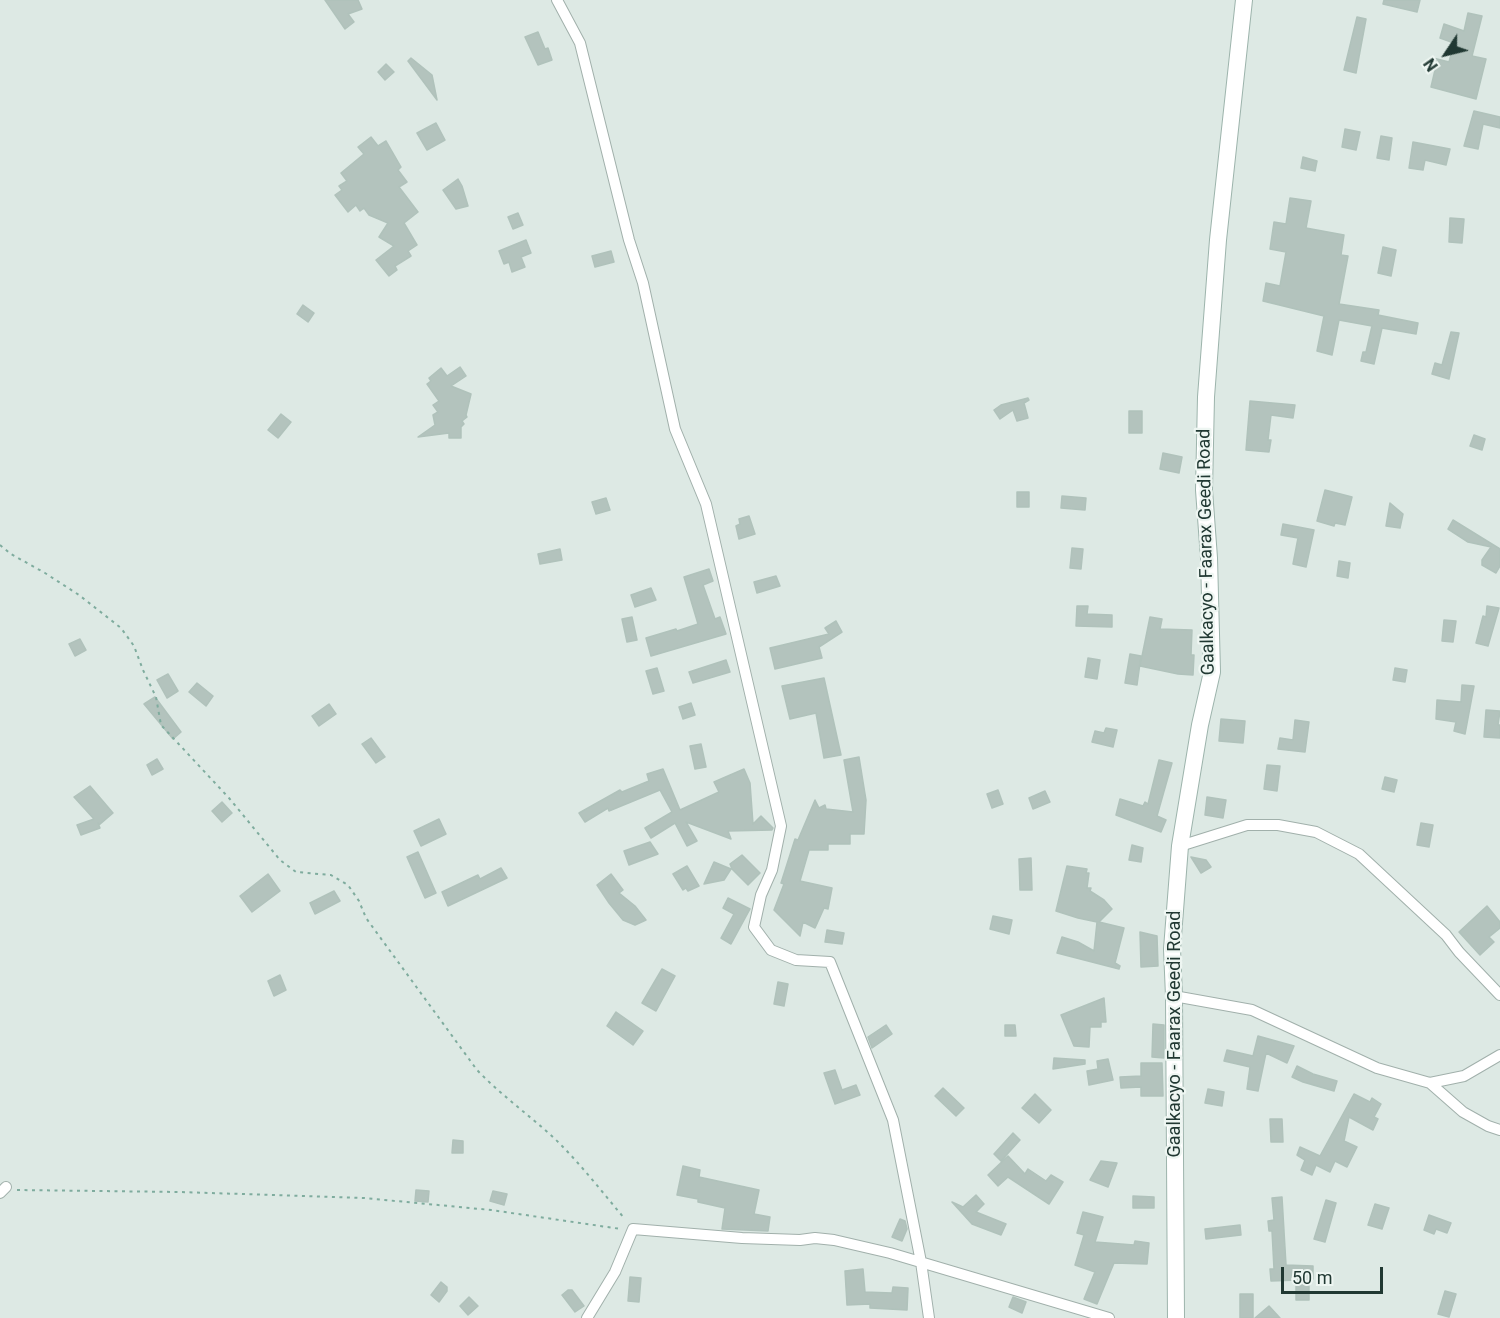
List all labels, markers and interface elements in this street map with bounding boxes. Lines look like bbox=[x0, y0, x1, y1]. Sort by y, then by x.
north arrow bbox=[1416, 24, 1476, 84]
text: N bbox=[1420, 55, 1442, 75]
street label: Gaalkacyo - Faarax Geedi Road bbox=[1194, 428, 1220, 676]
street label: Gaalkacyo - Faarax Geedi Road bbox=[1164, 911, 1186, 1157]
scale bar bbox=[1284, 1255, 1386, 1293]
text: 50 m bbox=[1292, 1267, 1332, 1288]

